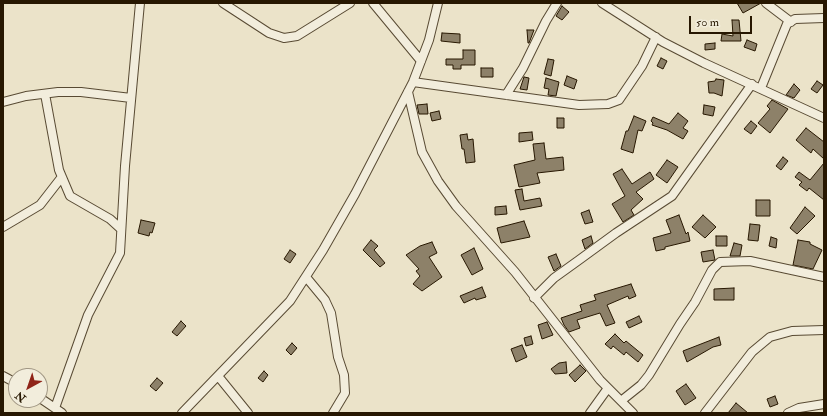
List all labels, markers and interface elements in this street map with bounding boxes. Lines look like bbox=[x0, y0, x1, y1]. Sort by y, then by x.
scale bar bbox=[691, 8, 754, 34]
text: 50 m bbox=[696, 15, 719, 30]
north arrow bbox=[8, 368, 48, 408]
text: N bbox=[13, 389, 29, 405]

